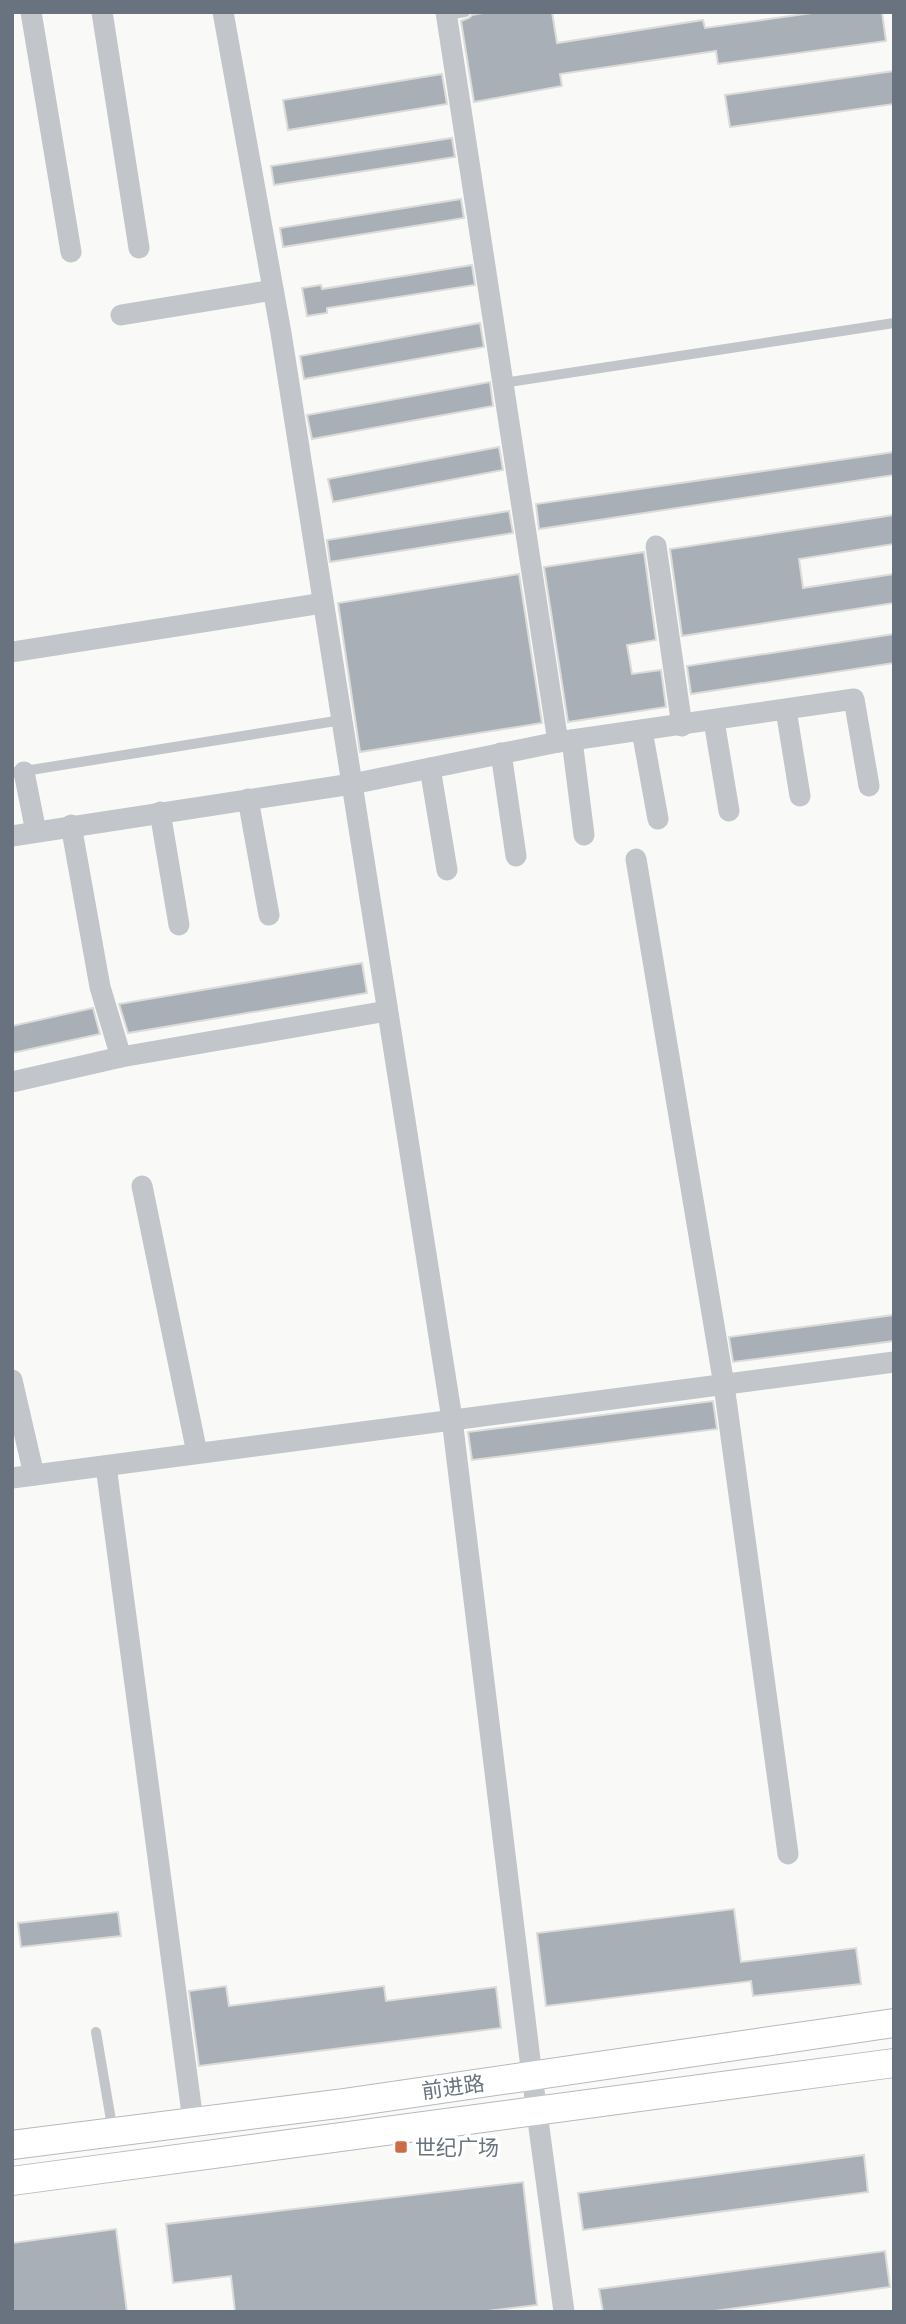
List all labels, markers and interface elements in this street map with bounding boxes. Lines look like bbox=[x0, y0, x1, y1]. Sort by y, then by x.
street label: 前进路 bbox=[420, 2068, 486, 2106]
place label: 世纪广场 bbox=[415, 2133, 499, 2162]
marker: 世纪广场 bbox=[393, 2139, 409, 2155]

